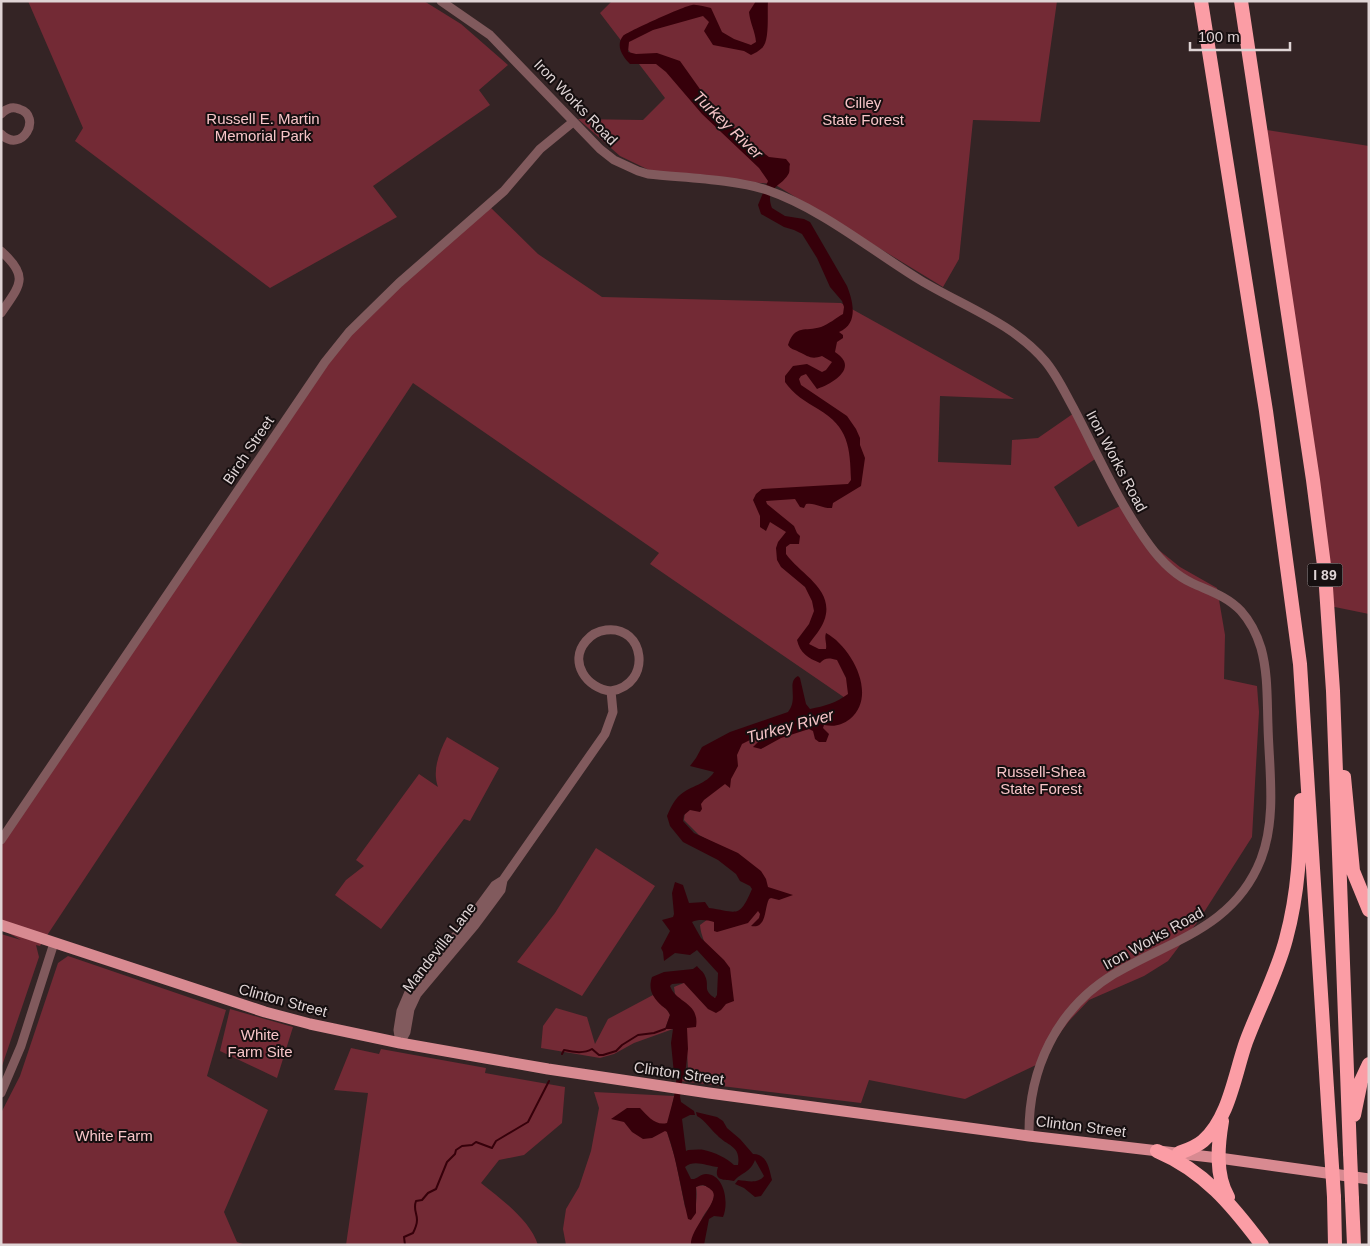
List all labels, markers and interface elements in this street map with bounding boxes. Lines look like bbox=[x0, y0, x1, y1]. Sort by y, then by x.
scale bar bbox=[1190, 20, 1290, 52]
text: 100 m bbox=[1198, 28, 1240, 45]
street label: Iron Works Road bbox=[531, 56, 621, 148]
water label: Turkey River bbox=[690, 88, 767, 163]
park label: Cilley State Forest bbox=[822, 94, 905, 128]
park label: Russell E. Martin Memorial Park bbox=[206, 110, 320, 144]
street label: Iron Works Road bbox=[1083, 407, 1151, 515]
street label: Birch Street bbox=[219, 412, 277, 487]
road number: I 89 bbox=[1308, 564, 1342, 586]
water label: Turkey River bbox=[745, 706, 836, 746]
park label: Russell-Shea State Forest bbox=[996, 763, 1086, 797]
street label: Mandevilla Lane bbox=[399, 899, 479, 995]
street label: Iron Works Road bbox=[1100, 903, 1206, 973]
street label: Clinton Street bbox=[237, 980, 330, 1020]
park label: White Farm Site bbox=[227, 1026, 293, 1060]
street label: Clinton Street bbox=[633, 1058, 726, 1088]
street label: Clinton Street bbox=[1035, 1112, 1128, 1140]
park label: White Farm bbox=[75, 1127, 153, 1144]

